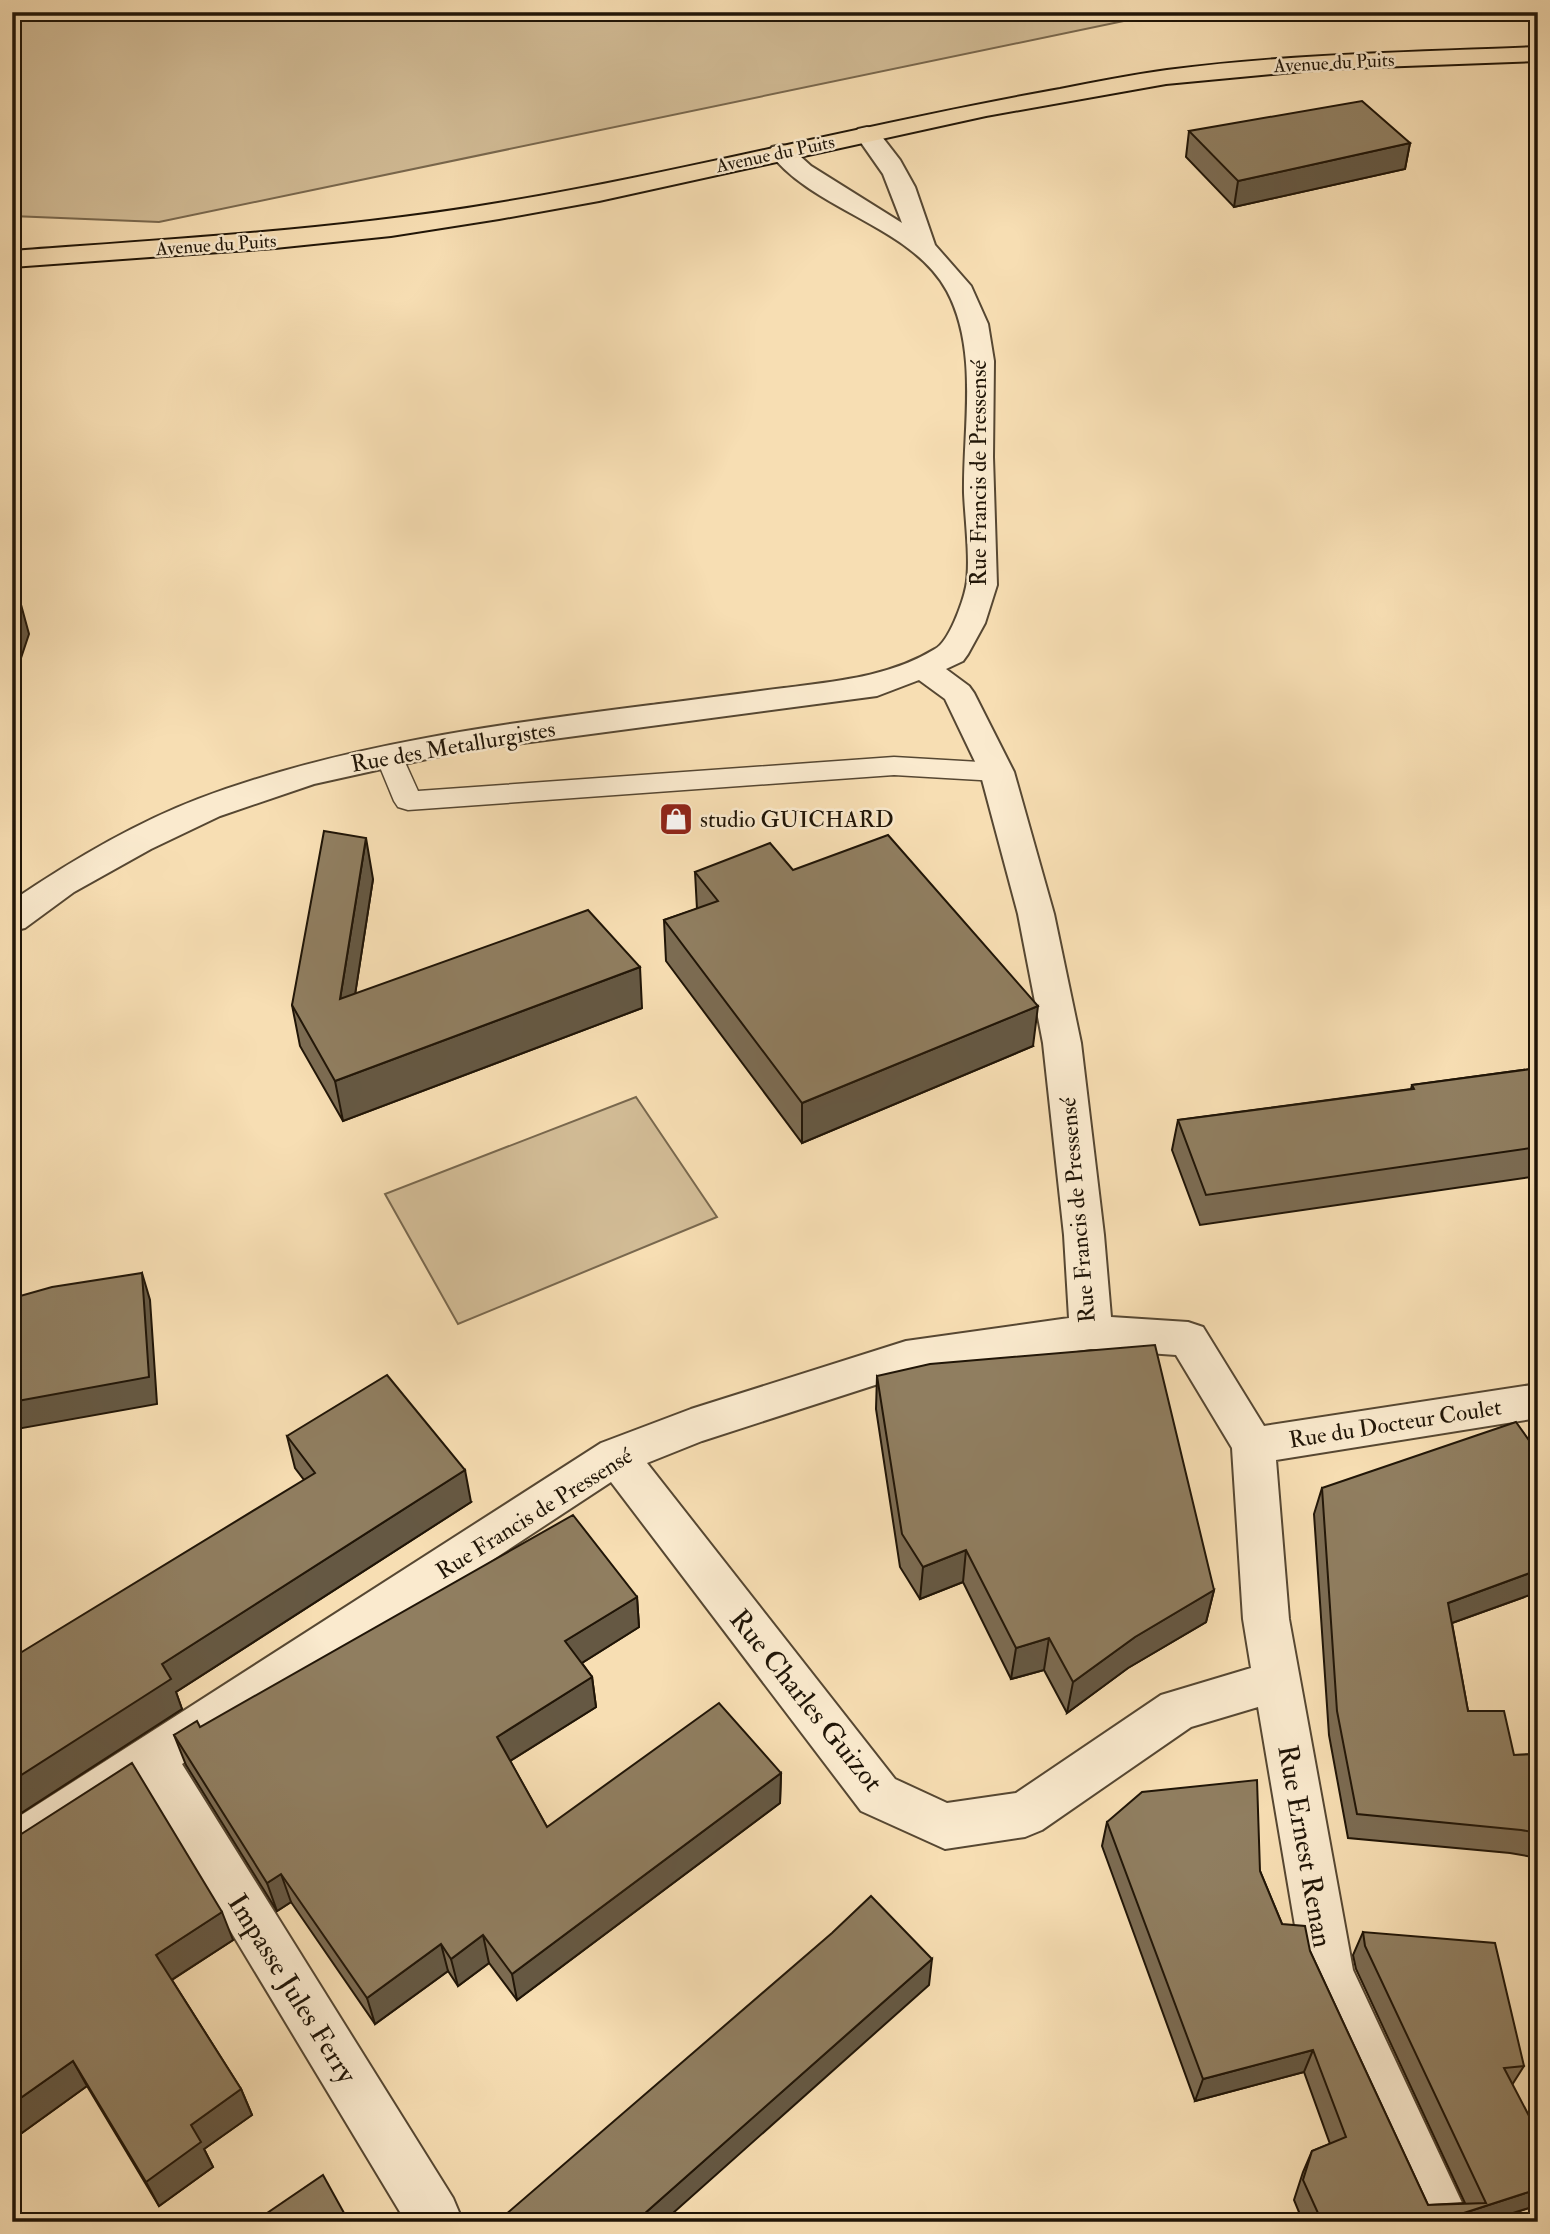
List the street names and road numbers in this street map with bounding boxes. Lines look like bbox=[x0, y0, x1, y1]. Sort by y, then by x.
street label: Avenue du Puits bbox=[1272, 48, 1395, 78]
street label: Avenue du Puits bbox=[713, 130, 837, 178]
street label: Avenue du Puits bbox=[154, 229, 277, 261]
street label: Rue Francis de Pressensé bbox=[964, 359, 993, 586]
street label: Rue des Metallurgistes bbox=[349, 714, 558, 779]
street label: Rue Francis de Pressensé bbox=[1053, 1096, 1102, 1324]
street label: Rue du Docteur Coulet bbox=[1287, 1392, 1503, 1455]
street label: Rue Francis de Pressensé bbox=[431, 1441, 638, 1586]
street label: Rue Charles Guizot bbox=[722, 1603, 890, 1799]
street label: Rue Ernest Renan bbox=[1269, 1742, 1340, 1950]
street label: Impasse Jules Ferry bbox=[219, 1888, 364, 2091]

